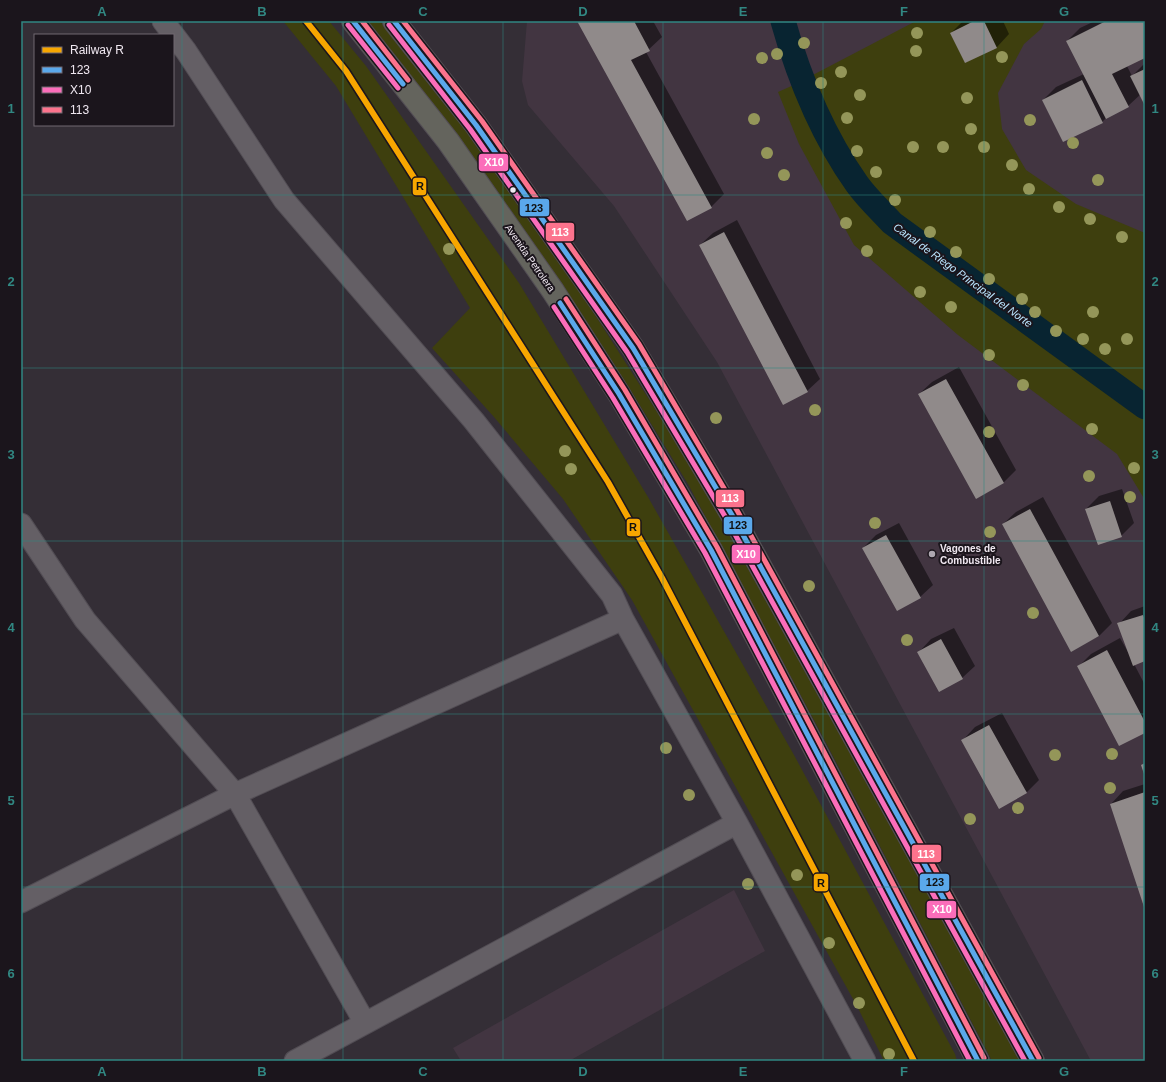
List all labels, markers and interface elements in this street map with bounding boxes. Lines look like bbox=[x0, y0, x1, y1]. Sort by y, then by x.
text: A bbox=[97, 4, 107, 19]
text: B bbox=[257, 4, 267, 19]
text: C bbox=[418, 4, 428, 19]
text: D bbox=[578, 4, 588, 19]
text: E bbox=[739, 4, 748, 19]
text: F bbox=[900, 4, 908, 19]
text: G bbox=[1059, 4, 1069, 19]
legend bbox=[34, 34, 174, 126]
text: Railway R bbox=[70, 43, 124, 57]
text: 123 bbox=[70, 63, 90, 77]
text: X10 bbox=[70, 83, 92, 97]
text: 1 bbox=[7, 101, 15, 116]
text: 1 bbox=[1151, 101, 1159, 116]
text: 113 bbox=[70, 103, 89, 117]
line badge: X10 bbox=[478, 153, 509, 172]
text: X10 bbox=[484, 156, 504, 168]
line badge: R bbox=[412, 177, 427, 196]
text: R bbox=[416, 180, 424, 192]
unlabelled marker bbox=[508, 185, 518, 195]
line badge: 123 bbox=[519, 198, 550, 217]
text: 123 bbox=[525, 202, 543, 214]
water label: Canal de Riego Principal del Norte bbox=[891, 221, 1035, 329]
street label: Avenida Petrolera bbox=[503, 222, 558, 294]
line badge: 113 bbox=[545, 222, 575, 242]
text: 113 bbox=[551, 226, 569, 238]
text: 2 bbox=[7, 274, 15, 289]
text: 2 bbox=[1151, 274, 1159, 289]
text: 3 bbox=[7, 447, 15, 462]
text: 3 bbox=[1151, 447, 1159, 462]
line badge: 113 bbox=[715, 489, 745, 508]
text: 113 bbox=[721, 492, 739, 504]
line badge: 123 bbox=[723, 516, 753, 535]
line badge: R bbox=[626, 518, 641, 537]
text: 123 bbox=[729, 519, 747, 531]
text: R bbox=[629, 521, 637, 533]
place label: Vagones de Combustible bbox=[940, 543, 1001, 566]
line badge: X10 bbox=[731, 544, 761, 564]
text: X10 bbox=[736, 548, 756, 560]
marker: Vagones de Combustible bbox=[927, 549, 937, 559]
text: 4 bbox=[7, 620, 15, 635]
text: 4 bbox=[1151, 620, 1159, 635]
text: 5 bbox=[7, 793, 15, 808]
text: 5 bbox=[1151, 793, 1159, 808]
line badge: 113 bbox=[911, 844, 942, 863]
text: 113 bbox=[917, 848, 935, 860]
line badge: R bbox=[813, 873, 829, 892]
line badge: 123 bbox=[919, 873, 950, 892]
text: 123 bbox=[926, 876, 944, 888]
text: R bbox=[817, 877, 825, 889]
line badge: X10 bbox=[926, 900, 957, 919]
text: X10 bbox=[932, 903, 952, 915]
text: 6 bbox=[7, 966, 15, 981]
text: 6 bbox=[1151, 966, 1159, 981]
text: A bbox=[97, 1064, 107, 1079]
text: B bbox=[257, 1064, 267, 1079]
text: C bbox=[418, 1064, 428, 1079]
text: D bbox=[578, 1064, 588, 1079]
text: E bbox=[739, 1064, 748, 1079]
text: F bbox=[900, 1064, 908, 1079]
text: G bbox=[1059, 1064, 1069, 1079]

